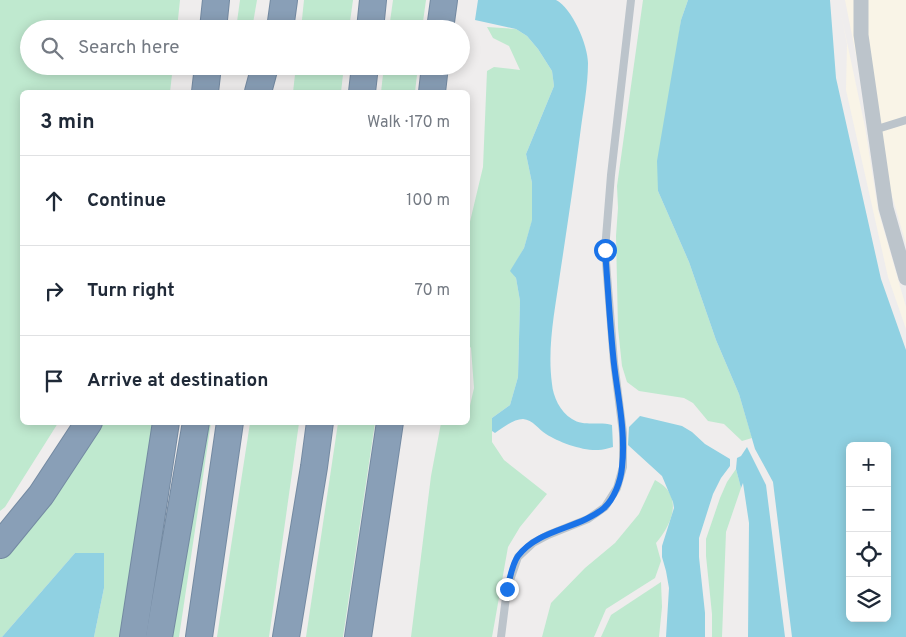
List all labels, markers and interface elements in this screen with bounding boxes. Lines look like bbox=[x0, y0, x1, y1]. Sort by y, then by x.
search box bbox=[20, 20, 470, 75]
icon: search bbox=[38, 34, 66, 62]
text: Search here bbox=[78, 36, 180, 60]
text: 3 min bbox=[40, 109, 95, 136]
text: Walk · 170 m bbox=[367, 113, 450, 133]
icon: ahead bbox=[40, 187, 68, 215]
text: Continue bbox=[87, 189, 166, 213]
text: 100 m bbox=[406, 191, 450, 211]
route start bbox=[594, 239, 617, 262]
icon: right bbox=[40, 277, 68, 305]
text: Turn right bbox=[87, 279, 175, 303]
text: 70 m bbox=[415, 281, 450, 301]
icon: arrive bbox=[40, 367, 68, 395]
text: Arrive at destination bbox=[87, 369, 268, 393]
map controls bbox=[846, 442, 891, 622]
button: + bbox=[846, 442, 891, 487]
button: − bbox=[846, 487, 891, 532]
button: locate bbox=[846, 532, 891, 577]
button: layers bbox=[846, 577, 891, 622]
route end bbox=[496, 578, 519, 601]

